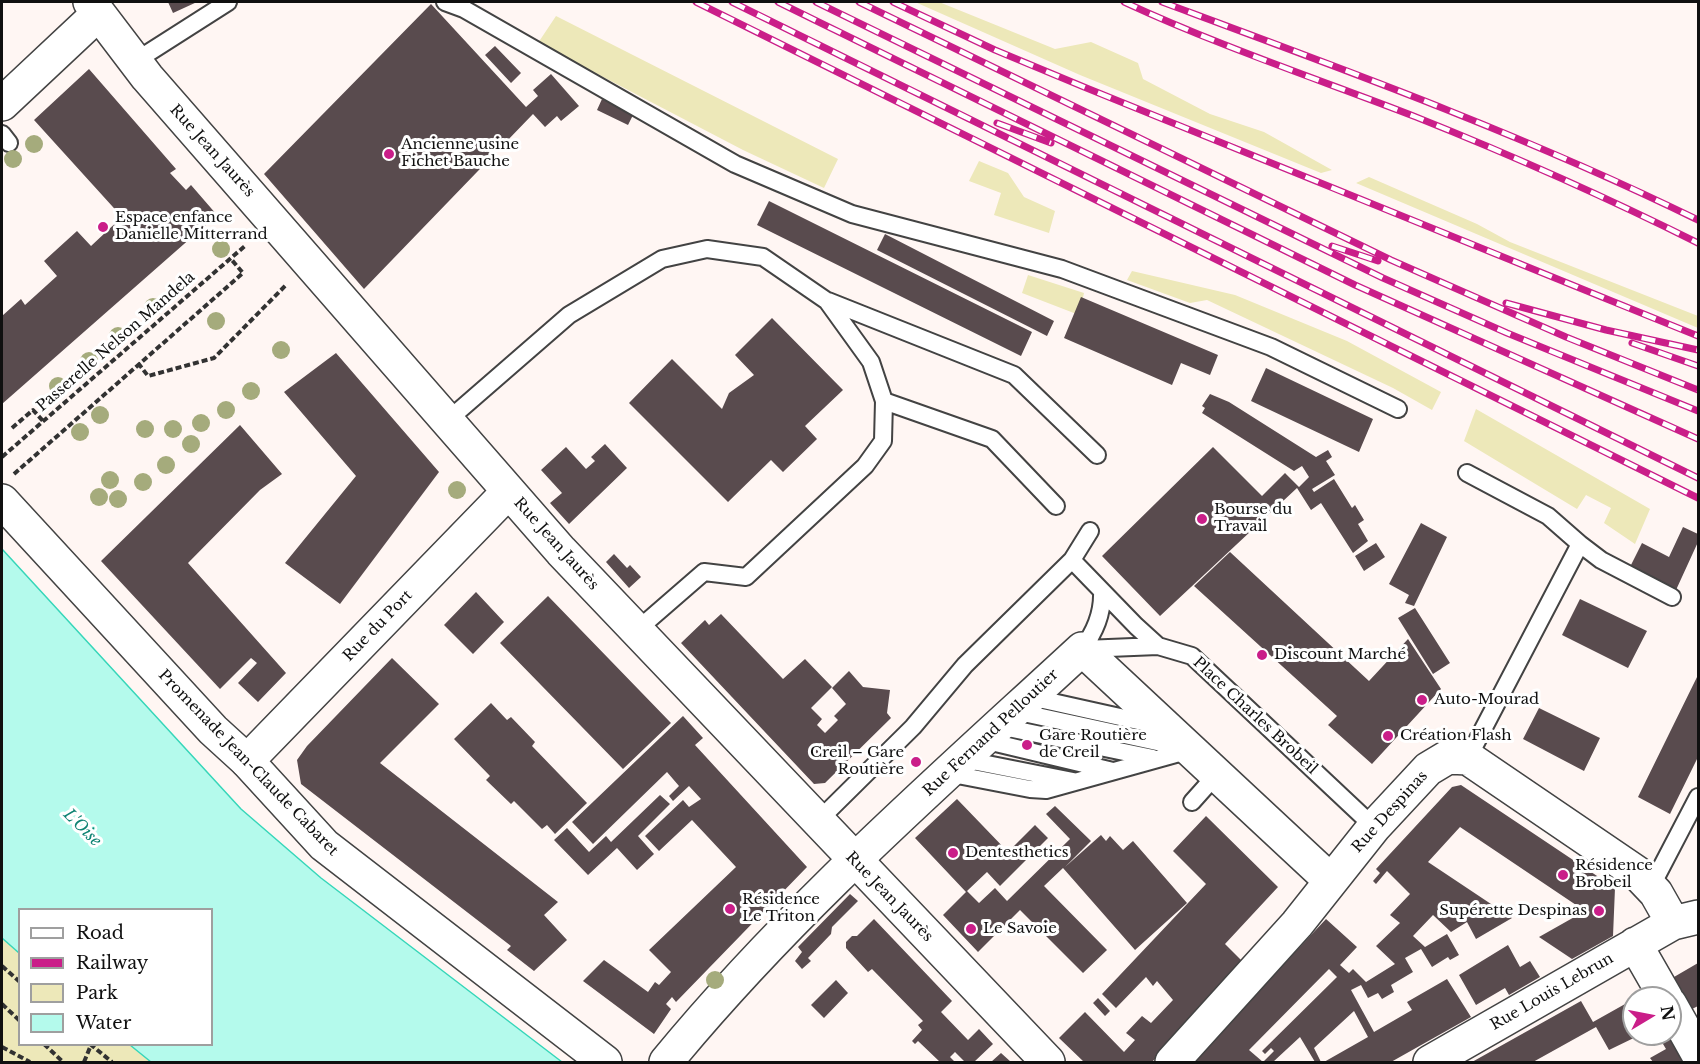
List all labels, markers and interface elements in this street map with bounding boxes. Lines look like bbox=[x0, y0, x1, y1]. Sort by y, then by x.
street label: Rue Jean Jaurès bbox=[166, 101, 258, 201]
place label: Ancienne usine Fichet Bauche bbox=[401, 136, 519, 171]
marker: Ancienne usine Fichet Bauche bbox=[382, 147, 396, 161]
place label: Espace enfance Danielle Mitterrand bbox=[115, 209, 268, 244]
marker: Espace enfance Danielle Mitterrand bbox=[96, 220, 110, 234]
street label: Passerelle Nelson Mandela bbox=[33, 268, 199, 416]
street label: Rue Jean Jaurès bbox=[510, 494, 602, 594]
place label: Bourse du Travail bbox=[1214, 501, 1292, 536]
marker: Bourse du Travail bbox=[1195, 512, 1209, 526]
street label: Rue du Port bbox=[340, 587, 416, 665]
place label: Discount Marché bbox=[1274, 646, 1406, 664]
marker: Discount Marché bbox=[1255, 648, 1269, 662]
street label: Place Charles Brobeil bbox=[1189, 654, 1321, 778]
street label: Promenade Jean-Claude Cabaret bbox=[154, 666, 342, 860]
street label: Rue Fernand Pelloutier bbox=[920, 666, 1062, 800]
place label: Auto-Mourad bbox=[1434, 691, 1539, 709]
marker: Auto-Mourad bbox=[1415, 693, 1429, 707]
place label: Gare Routière de Creil bbox=[1039, 727, 1147, 762]
place label: Création Flash bbox=[1400, 727, 1512, 745]
marker: Création Flash bbox=[1381, 729, 1395, 743]
marker: Gare Routière de Creil bbox=[1020, 738, 1034, 752]
place label: Creil – Gare Routière bbox=[810, 744, 904, 779]
marker: Creil – Gare Routière bbox=[909, 755, 923, 769]
street label: Rue Despinas bbox=[1348, 767, 1432, 857]
water label: L'Oise bbox=[59, 805, 105, 851]
place label: Dentesthetics bbox=[965, 844, 1068, 862]
marker: Dentesthetics bbox=[946, 846, 960, 860]
street label: Rue Jean Jaurès bbox=[842, 848, 936, 946]
place label: Résidence Brobeil bbox=[1575, 857, 1653, 892]
marker: Résidence Brobeil bbox=[1556, 868, 1570, 882]
place label: Résidence Le Triton bbox=[742, 891, 820, 926]
marker: Résidence Le Triton bbox=[723, 902, 737, 916]
place label: Supérette Despinas bbox=[1439, 902, 1587, 920]
marker: Supérette Despinas bbox=[1592, 904, 1606, 918]
legend bbox=[18, 908, 213, 1046]
place label: Le Savoie bbox=[983, 920, 1057, 938]
text: Road bbox=[76, 922, 124, 944]
marker: Le Savoie bbox=[964, 922, 978, 936]
street label: Rue Louis Lebrun bbox=[1487, 950, 1617, 1034]
text: Railway bbox=[76, 952, 148, 974]
text: Park bbox=[76, 982, 118, 1004]
north arrow bbox=[1622, 986, 1682, 1046]
text: N bbox=[1657, 1004, 1679, 1022]
text: Water bbox=[76, 1012, 131, 1034]

